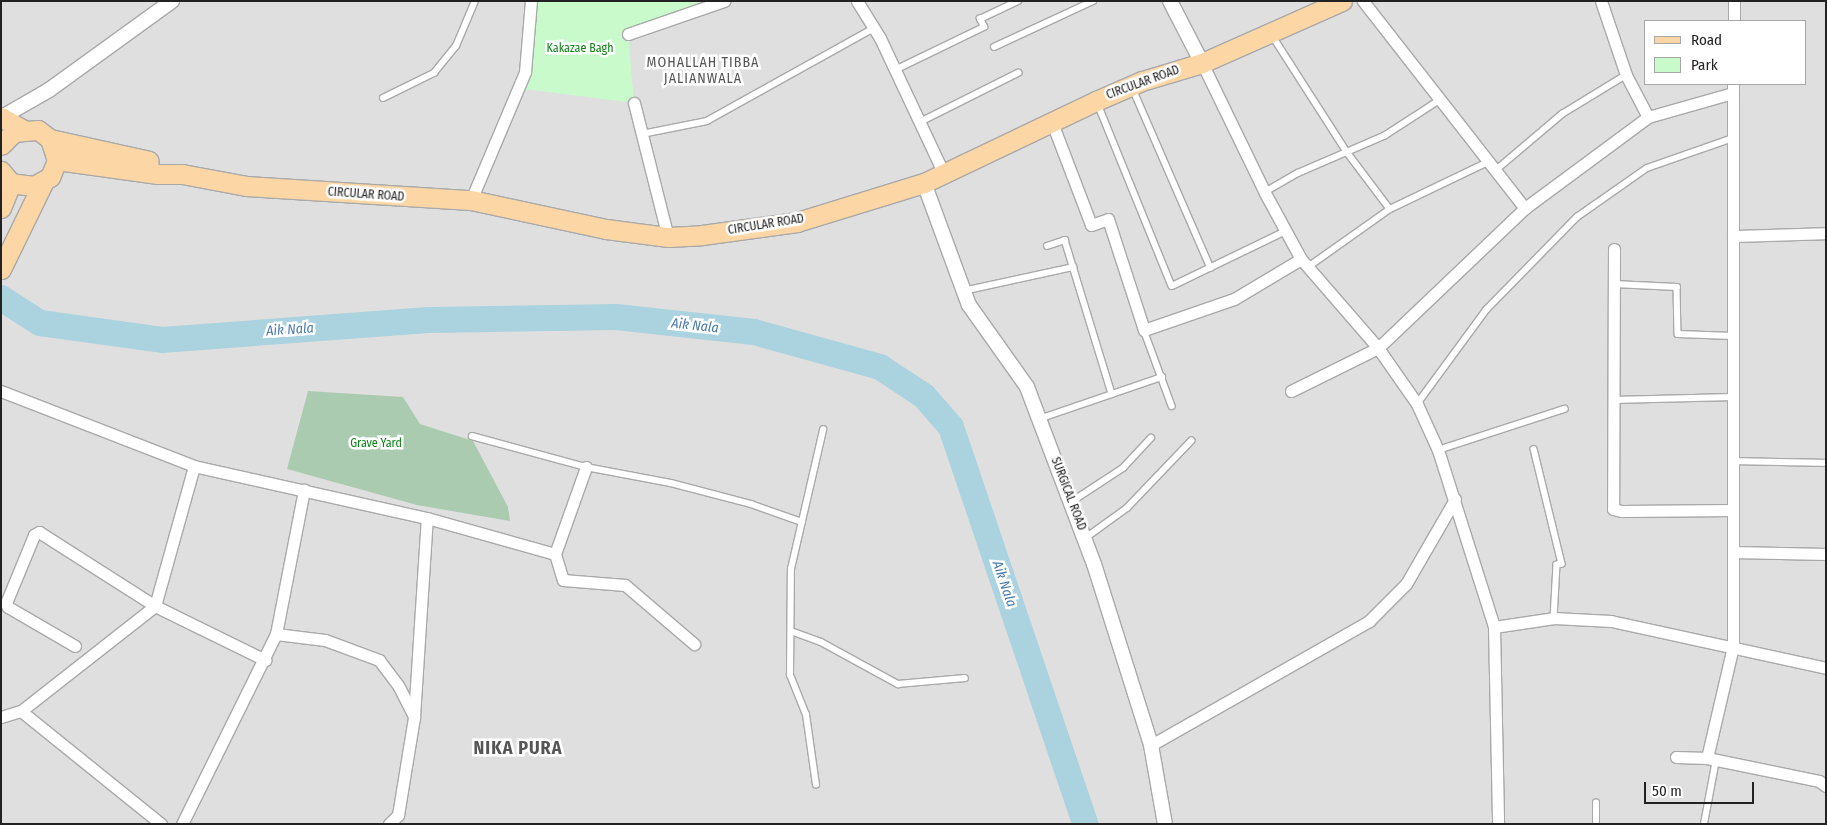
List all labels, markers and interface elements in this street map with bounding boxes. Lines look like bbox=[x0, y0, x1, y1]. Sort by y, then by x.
legend bbox=[1644, 20, 1807, 85]
text: Road bbox=[1691, 31, 1722, 49]
park label: Kakazae Bagh bbox=[547, 42, 613, 56]
district label: MOHALLAH TIBBA JALIANWALA bbox=[645, 55, 761, 88]
text: Park bbox=[1691, 56, 1718, 74]
street label: CIRCULAR ROAD bbox=[1104, 63, 1182, 103]
street label: CIRCULAR ROAD bbox=[327, 185, 405, 205]
street label: CIRCULAR ROAD bbox=[727, 212, 805, 238]
water label: Aik Nala bbox=[670, 315, 720, 337]
water label: Aik Nala bbox=[266, 320, 314, 340]
park label: Grave Yard bbox=[350, 437, 402, 451]
street label: SURGICAL ROAD bbox=[1047, 455, 1089, 533]
water label: Aik Nala bbox=[988, 559, 1020, 609]
district label: NIKA PURA bbox=[472, 737, 564, 759]
scale bar bbox=[1647, 772, 1757, 804]
text: 50 m bbox=[1652, 782, 1682, 800]

